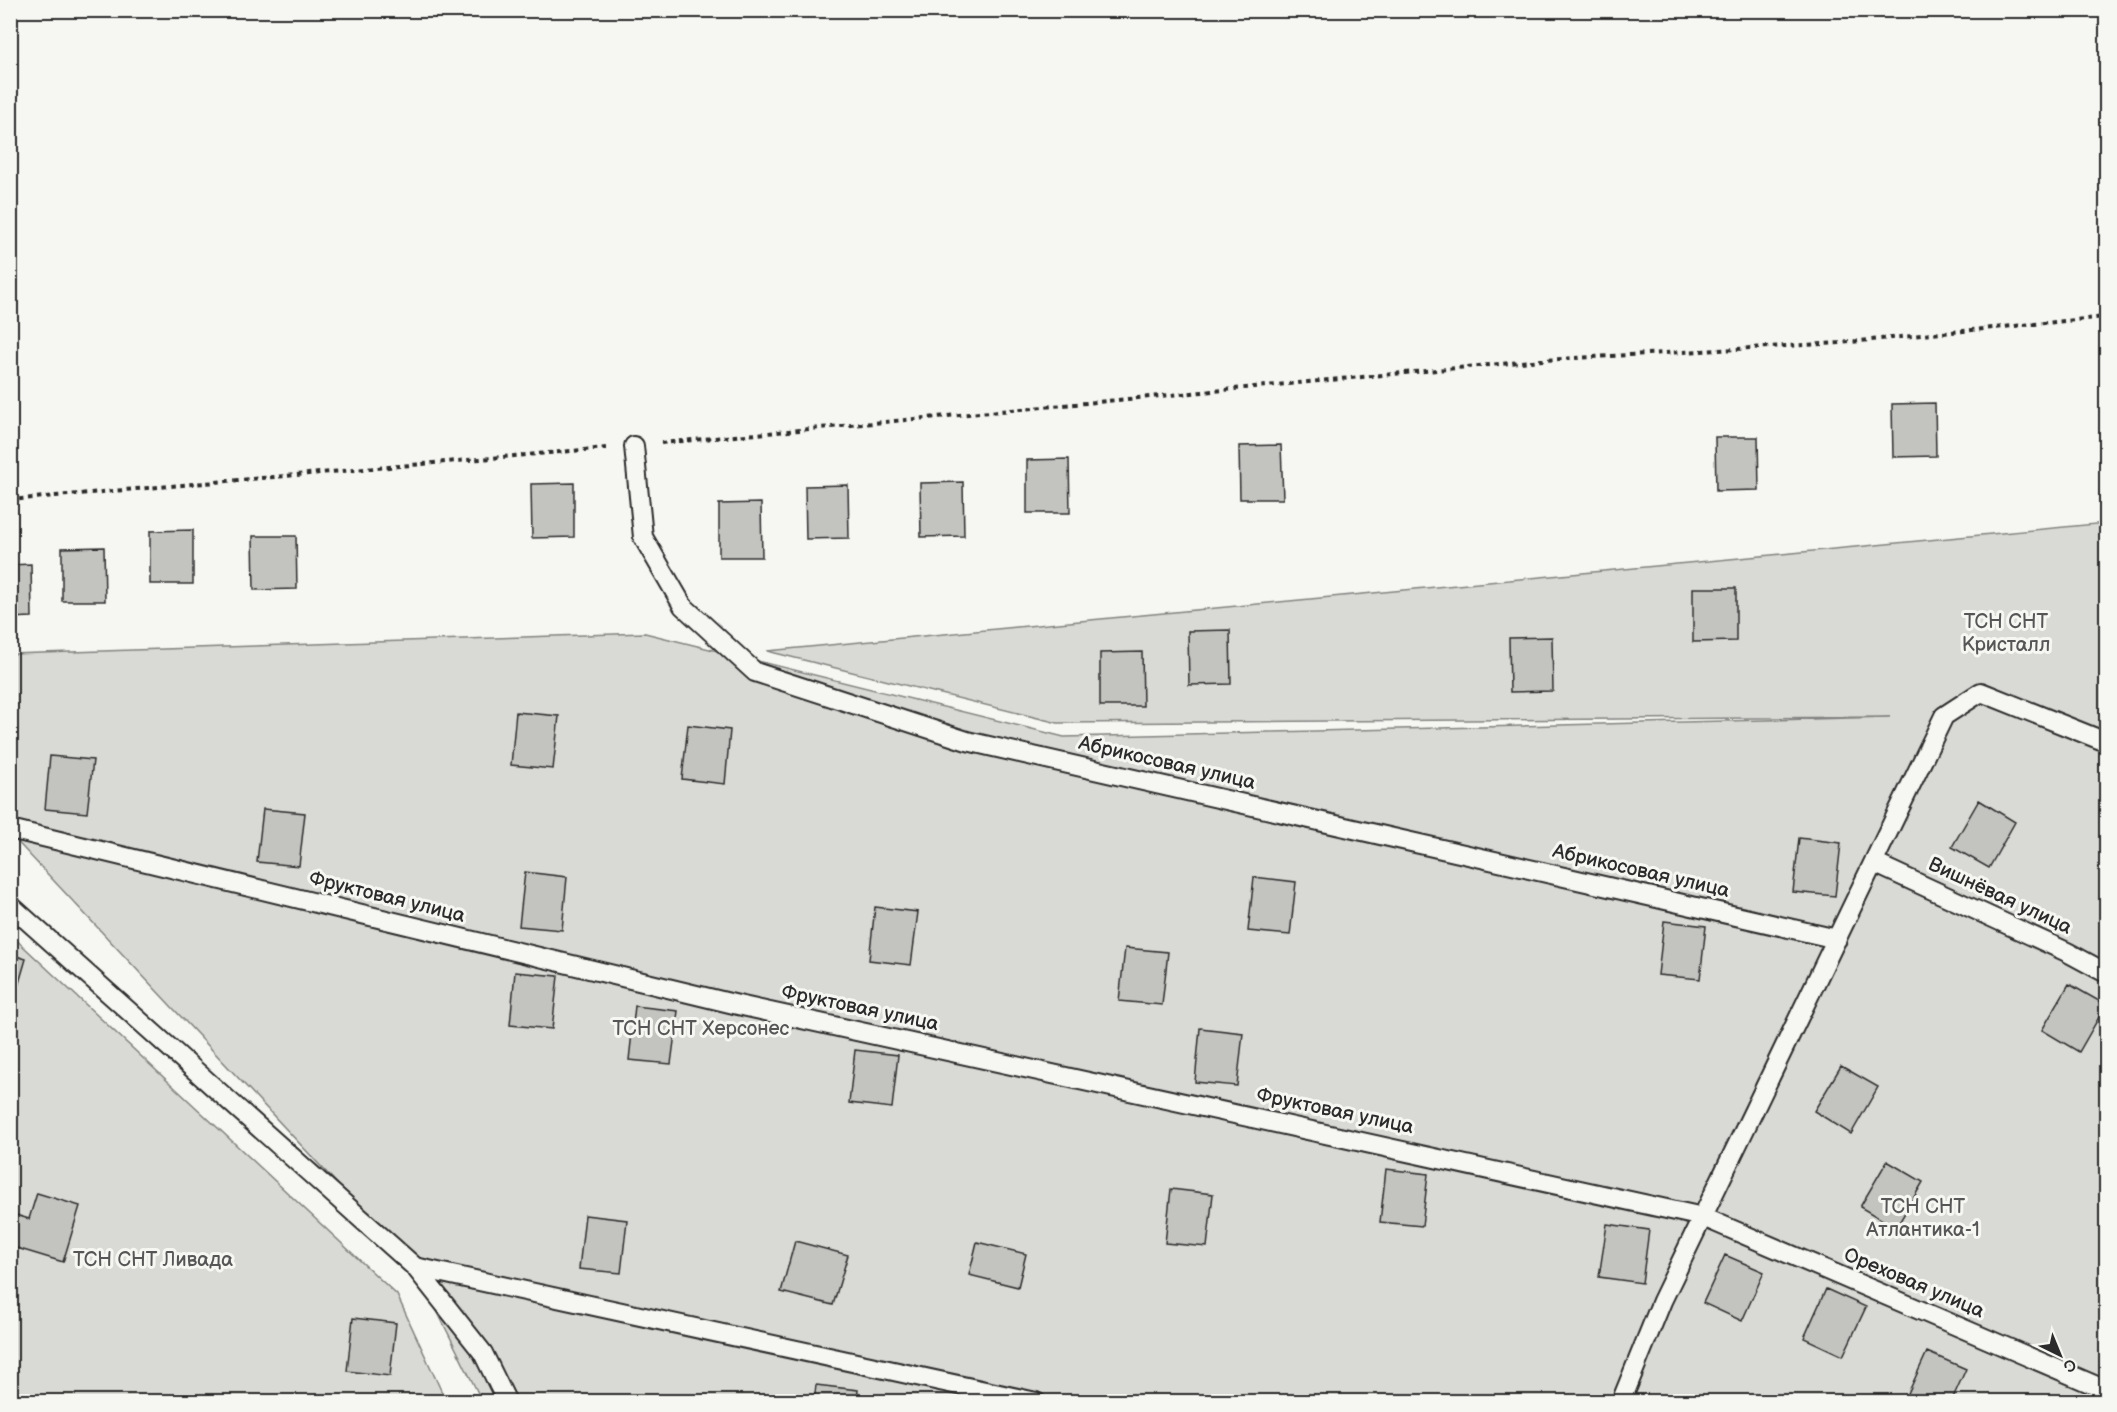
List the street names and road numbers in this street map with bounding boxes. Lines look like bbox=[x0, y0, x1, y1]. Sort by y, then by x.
street label: Абрикосовая улица bbox=[1075, 731, 1258, 795]
street label: Абрикосовая улица bbox=[1549, 839, 1732, 903]
street label: Вишнёвая улица bbox=[1924, 852, 2076, 940]
street label: Фруктовая улица bbox=[306, 866, 468, 928]
street label: Фруктовая улица bbox=[779, 980, 941, 1036]
street label: Фруктовая улица bbox=[1254, 1083, 1416, 1139]
street label: Ореховая улица bbox=[1840, 1243, 1988, 1323]

